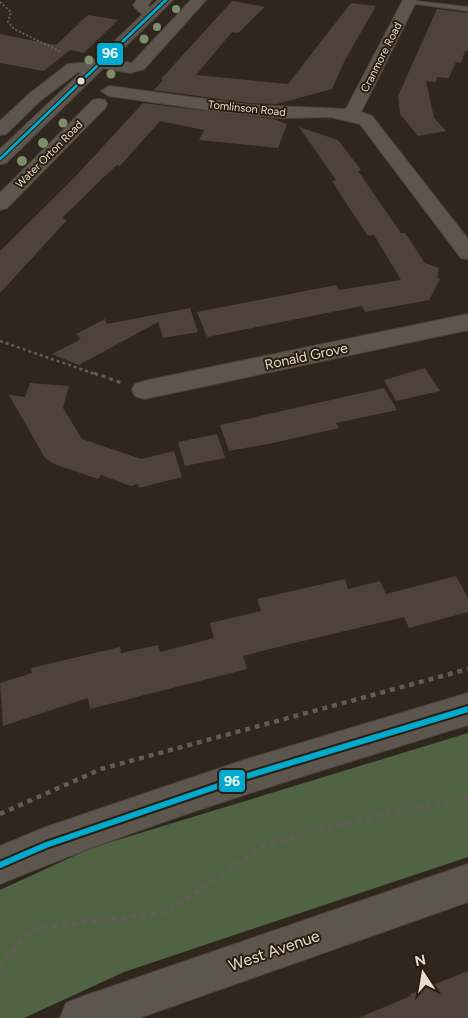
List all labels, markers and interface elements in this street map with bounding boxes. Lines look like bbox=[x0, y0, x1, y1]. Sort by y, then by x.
street label: Cranmore Road bbox=[358, 20, 405, 94]
line badge: 96 bbox=[96, 42, 124, 66]
text: 96 bbox=[102, 45, 118, 62]
unlabelled marker bbox=[76, 76, 86, 86]
street label: Tomlinson Road bbox=[208, 98, 286, 119]
street label: Water Orton Road bbox=[13, 118, 86, 191]
street label: Ronald Grove bbox=[263, 339, 350, 374]
line badge: 96 bbox=[218, 769, 246, 793]
text: 96 bbox=[224, 773, 240, 790]
street label: West Avenue bbox=[226, 926, 322, 975]
north arrow bbox=[398, 948, 448, 998]
text: N bbox=[413, 951, 427, 970]

